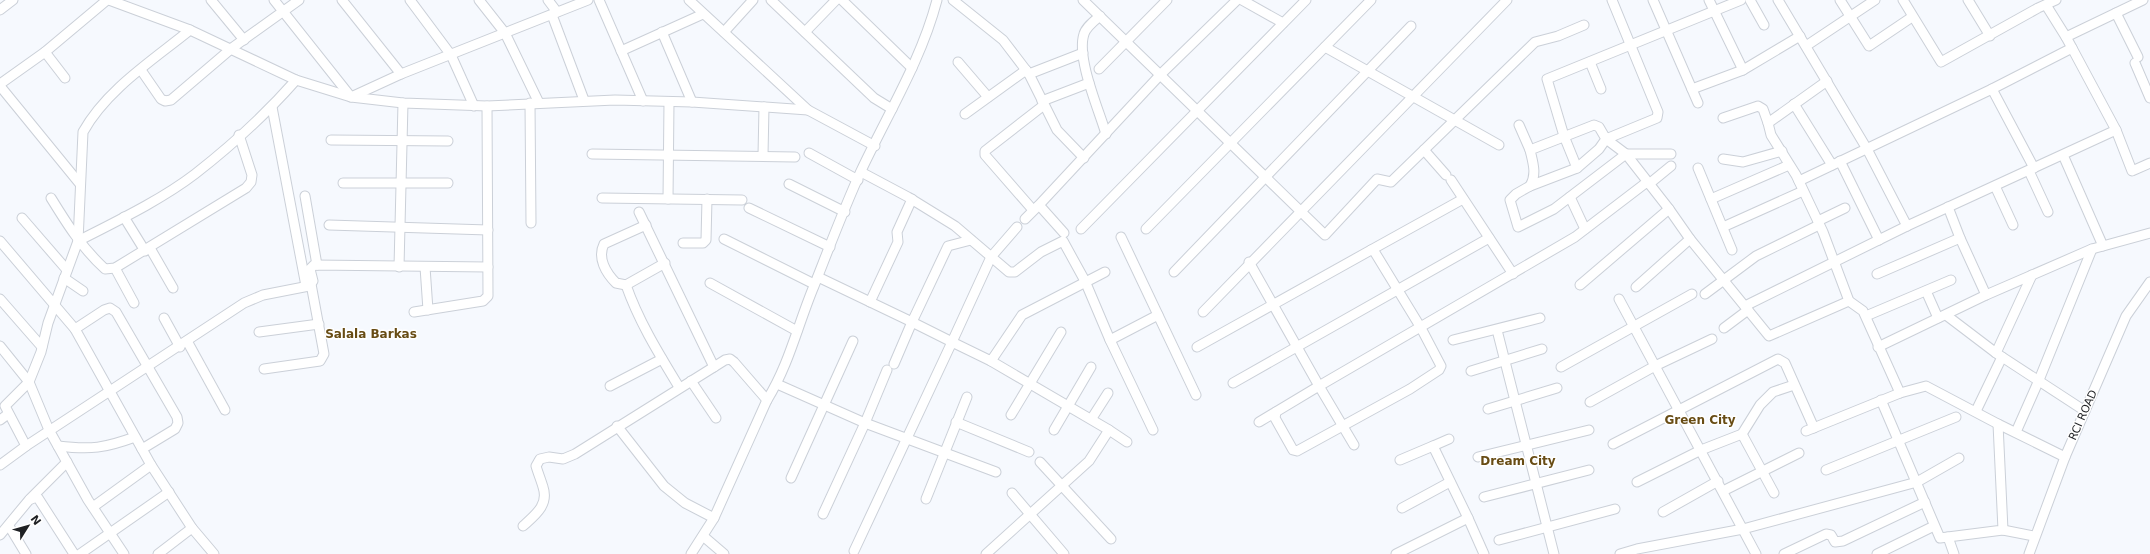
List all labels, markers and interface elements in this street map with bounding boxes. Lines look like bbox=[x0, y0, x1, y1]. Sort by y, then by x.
district label: Salala Barkas bbox=[325, 327, 417, 341]
street label: RCI ROAD bbox=[2066, 388, 2100, 442]
district label: Green City bbox=[1664, 413, 1736, 427]
district label: Dream City bbox=[1480, 454, 1556, 468]
north arrow bbox=[8, 506, 48, 546]
text: N bbox=[28, 513, 44, 528]

